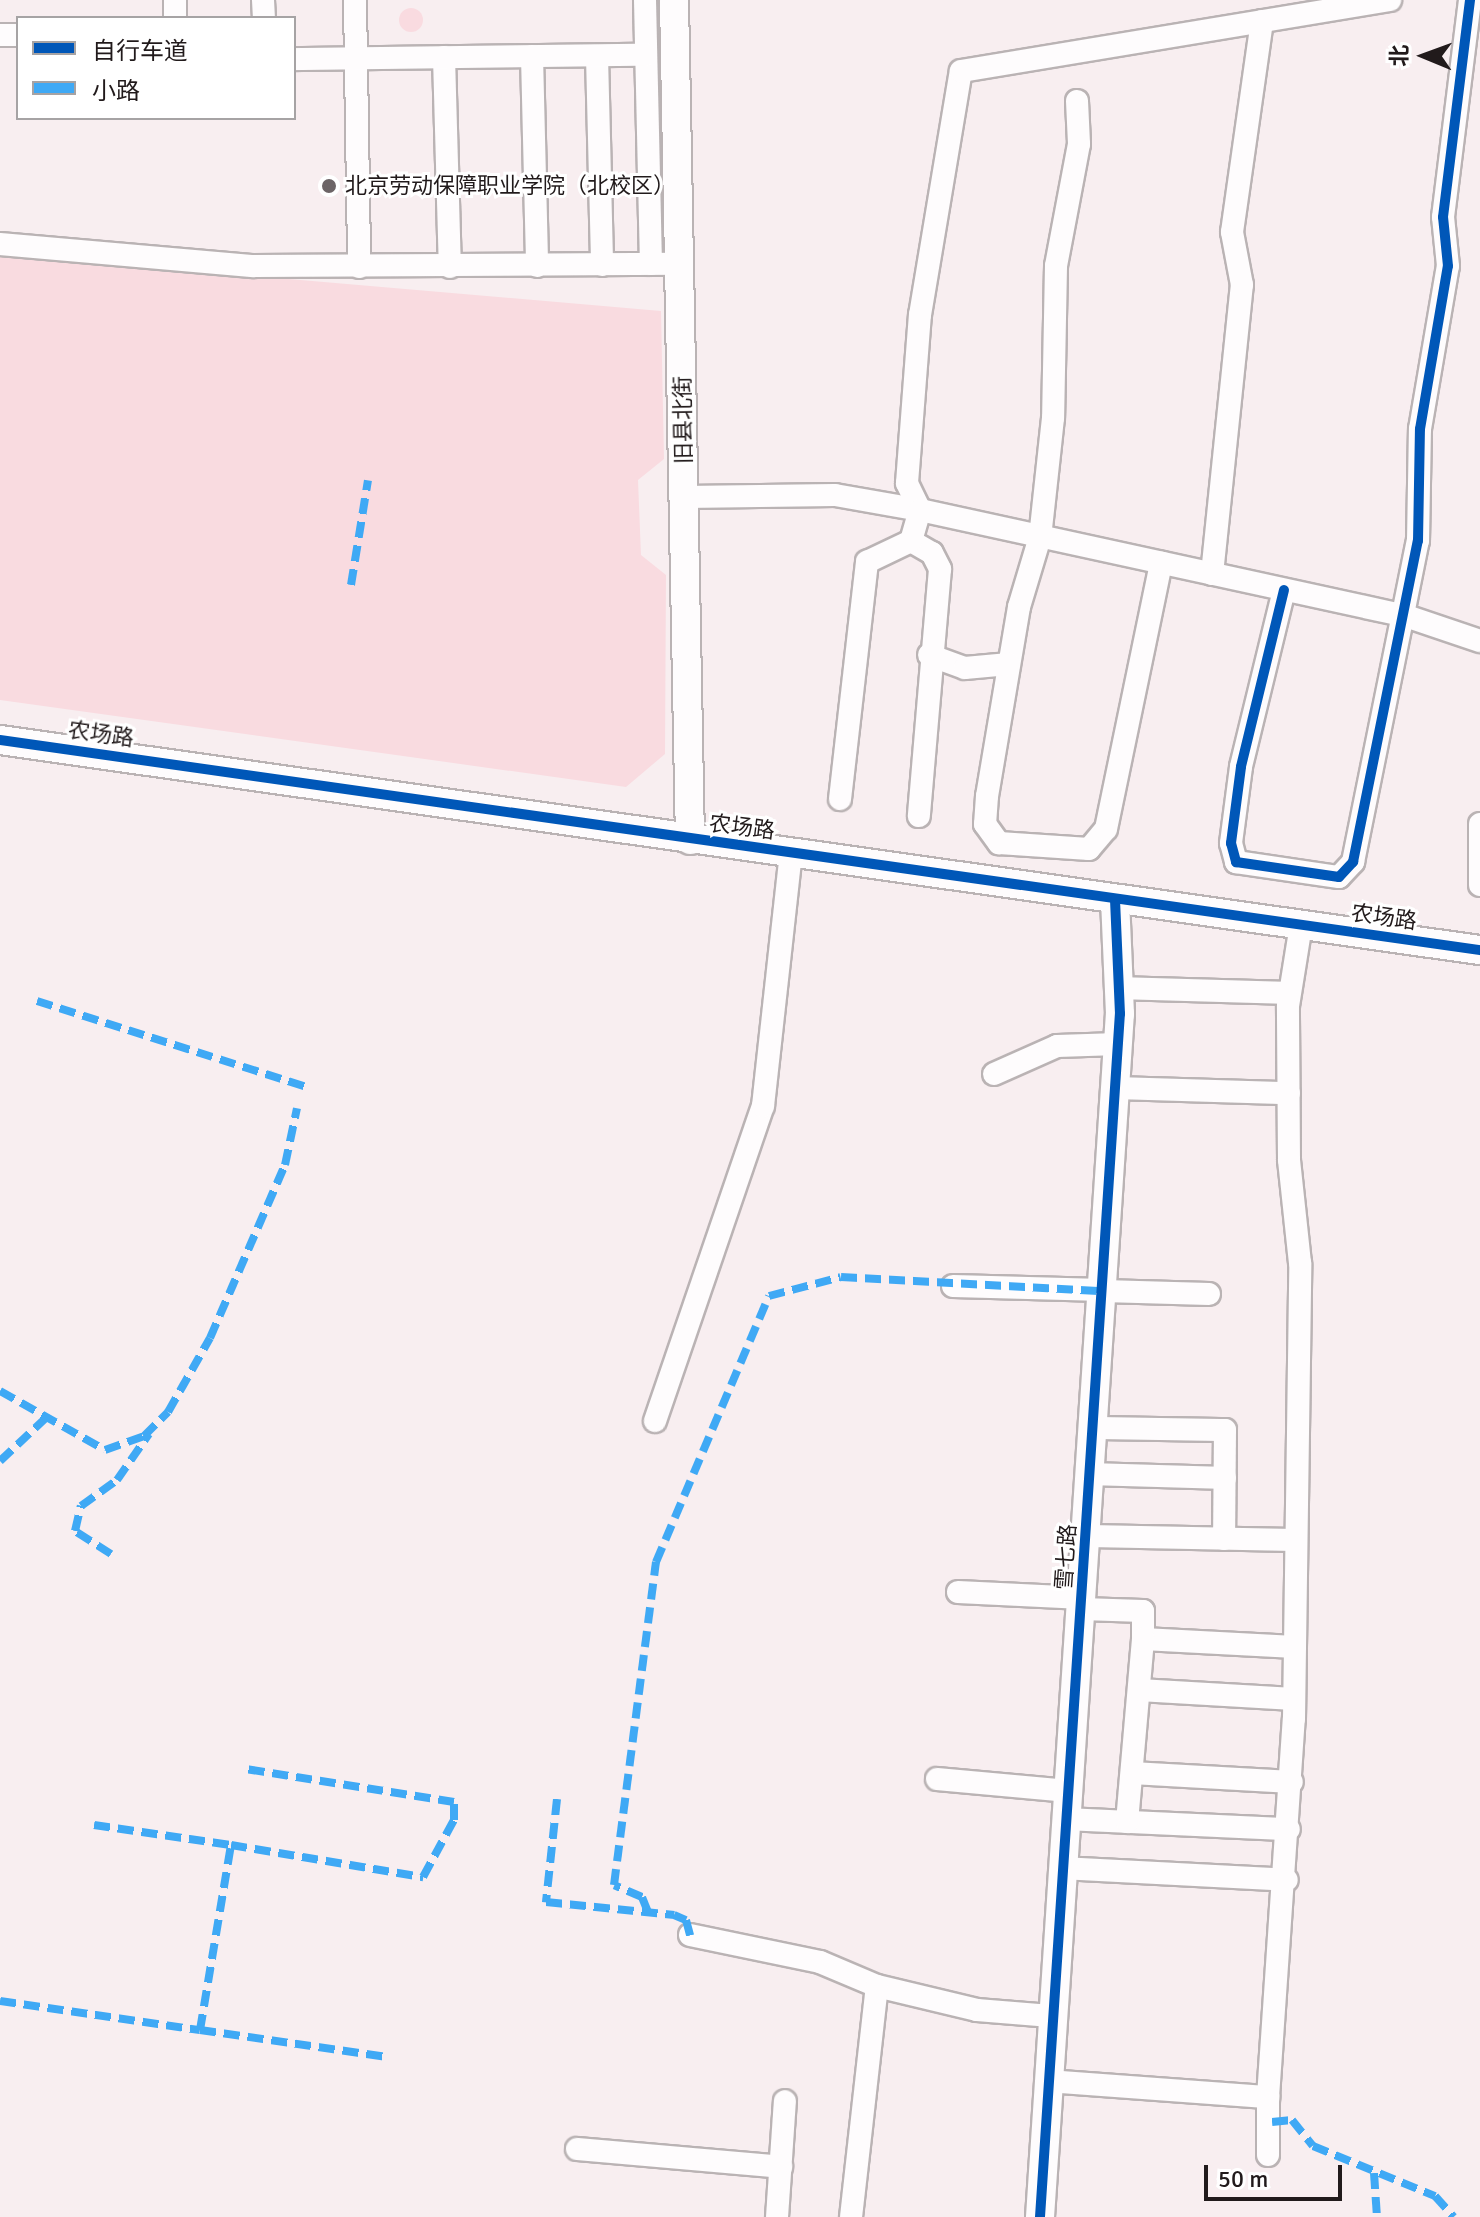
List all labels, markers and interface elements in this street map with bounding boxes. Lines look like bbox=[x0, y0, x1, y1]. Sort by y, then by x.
legend bbox=[16, 16, 296, 120]
north arrow bbox=[1384, 16, 1464, 96]
text: 自行车道 bbox=[92, 36, 188, 66]
text: 北 bbox=[1386, 44, 1413, 67]
text: 小路 bbox=[92, 76, 140, 106]
place label: 北京劳动保障职业学院（北校区） bbox=[345, 173, 675, 199]
marker: 北京劳动保障职业学院（北校区） bbox=[320, 177, 338, 195]
street label: 旧县北街 bbox=[669, 376, 697, 464]
street label: 农场路 bbox=[66, 716, 136, 752]
street label: 农场路 bbox=[708, 810, 776, 844]
street label: 农场路 bbox=[1349, 899, 1419, 935]
street label: 雪七路 bbox=[1051, 1523, 1081, 1591]
scale bar bbox=[1208, 2149, 1346, 2199]
text: 50 m bbox=[1218, 2164, 1268, 2194]

